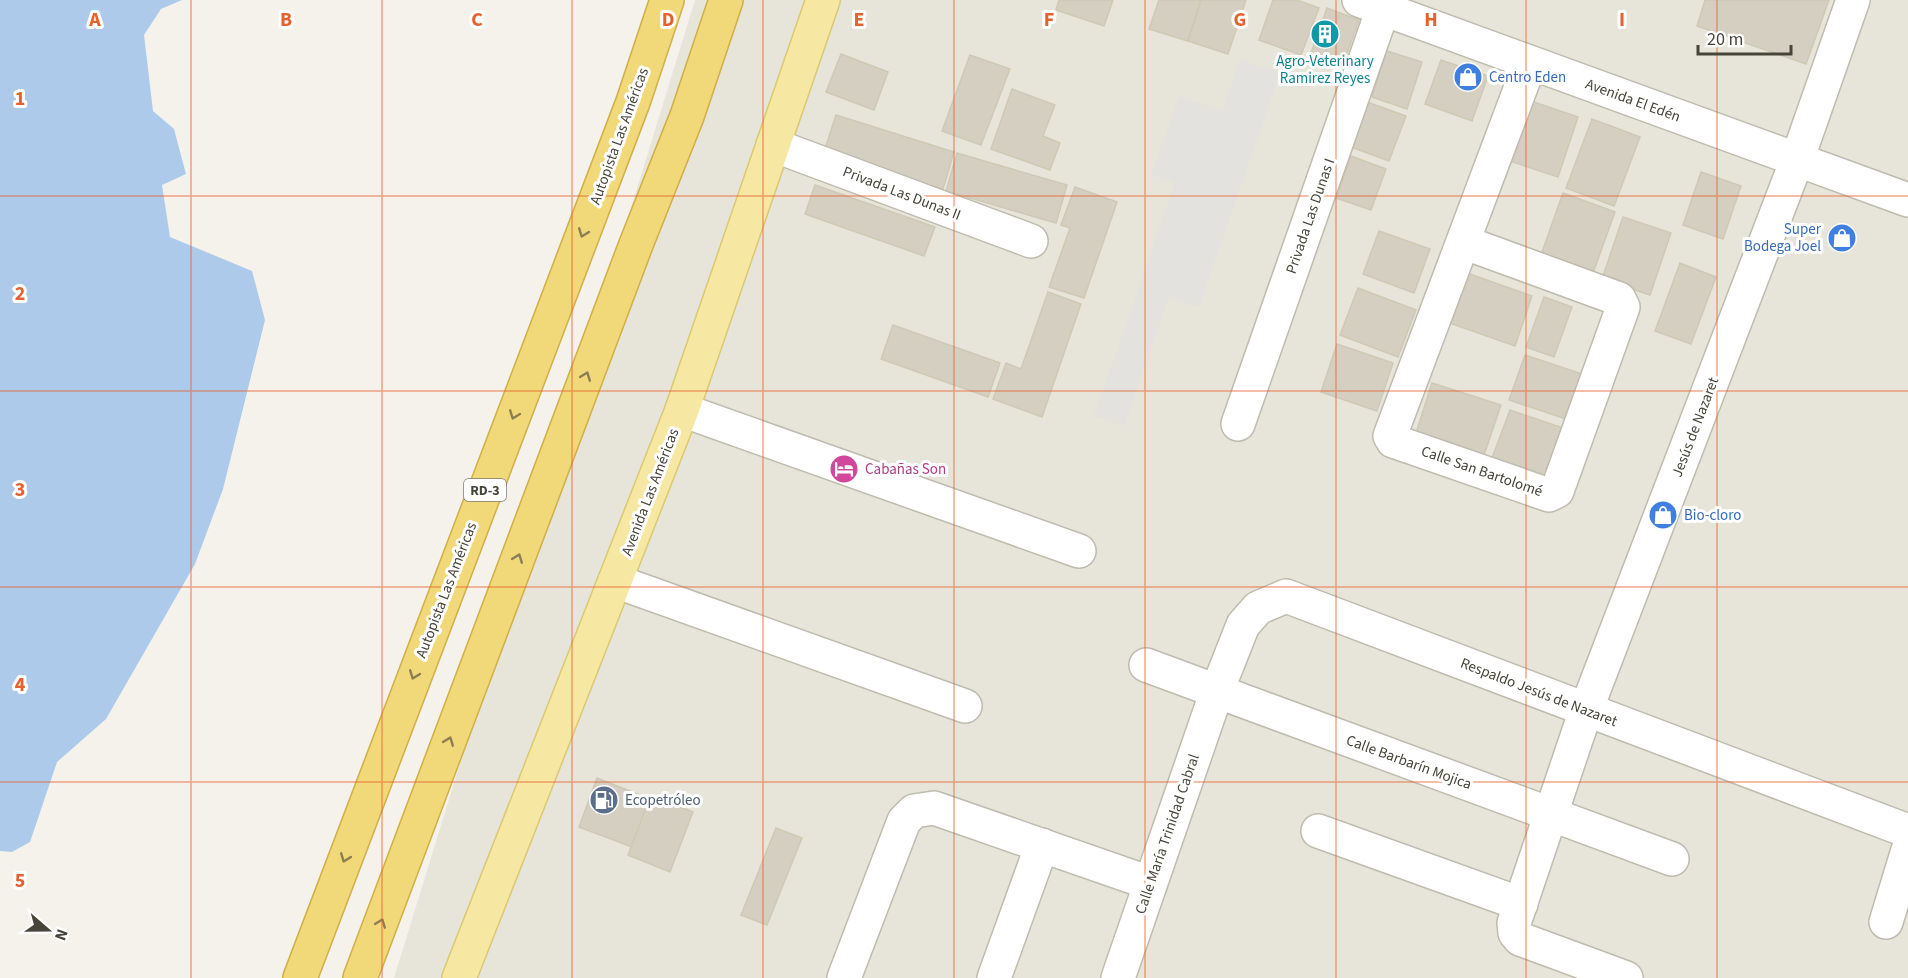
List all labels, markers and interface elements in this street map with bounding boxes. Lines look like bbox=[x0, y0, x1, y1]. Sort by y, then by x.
text: A bbox=[88, 6, 101, 34]
text: B bbox=[280, 6, 292, 34]
text: C bbox=[471, 6, 483, 34]
text: D bbox=[662, 6, 674, 34]
text: E bbox=[854, 6, 864, 34]
text: F bbox=[1044, 6, 1054, 34]
text: G bbox=[1234, 6, 1246, 34]
text: H bbox=[1424, 6, 1438, 34]
text: I bbox=[1619, 6, 1625, 34]
building icon: Agro-Veterinary Ramirez Reyes bbox=[1309, 18, 1341, 50]
scale bar bbox=[1698, 18, 1791, 56]
text: 20 m bbox=[1707, 27, 1743, 52]
place label: Agro-Veterinary Ramirez Reyes bbox=[1276, 51, 1374, 89]
shop icon: Centro Eden bbox=[1452, 61, 1484, 93]
street label: Autopista Las Américas bbox=[585, 65, 654, 207]
place label: Centro Eden bbox=[1489, 67, 1566, 88]
street label: Avenida El Edén bbox=[1582, 74, 1683, 127]
text: 1 bbox=[15, 85, 25, 113]
street label: Privada Las Dunas I bbox=[1281, 156, 1340, 277]
street label: Privada Las Dunas II bbox=[840, 161, 964, 226]
place label: Super Bodega Joel bbox=[1744, 219, 1822, 257]
shop icon: Super Bodega Joel bbox=[1826, 222, 1858, 254]
one-way arrow bbox=[578, 227, 590, 238]
text: 2 bbox=[15, 280, 25, 308]
one-way arrow bbox=[579, 371, 592, 381]
street label: Jesús de Nazaret bbox=[1667, 374, 1724, 480]
one-way arrow bbox=[508, 409, 521, 420]
street label: Avenida Las Américas bbox=[617, 425, 684, 559]
street label: Calle San Bartolomé bbox=[1418, 441, 1545, 502]
hotel icon: Cabañas Son bbox=[828, 453, 860, 485]
place label: Cabañas Son bbox=[865, 459, 946, 480]
text: 3 bbox=[15, 476, 25, 504]
road number: RD-3 bbox=[464, 479, 506, 501]
shop icon: Bio-cloro bbox=[1647, 499, 1679, 531]
place label: Bio-cloro bbox=[1684, 505, 1741, 526]
street label: Autopista Las Américas bbox=[411, 519, 482, 661]
one-way arrow bbox=[511, 553, 523, 564]
street label: Respaldo Jesús de Nazaret bbox=[1457, 653, 1620, 732]
one-way arrow bbox=[409, 669, 421, 680]
text: 4 bbox=[15, 671, 26, 699]
street label: Calle Barbarín Mojica bbox=[1343, 730, 1475, 795]
one-way arrow bbox=[442, 736, 455, 747]
street label: Calle María Trinidad Cabral bbox=[1130, 751, 1205, 917]
fuel station icon: Ecopetróleo bbox=[588, 784, 620, 816]
place label: Ecopetróleo bbox=[625, 790, 701, 811]
one-way arrow bbox=[339, 852, 352, 863]
text: 5 bbox=[15, 867, 25, 895]
north arrow bbox=[18, 900, 78, 960]
one-way arrow bbox=[373, 918, 386, 929]
text: N bbox=[49, 926, 73, 944]

